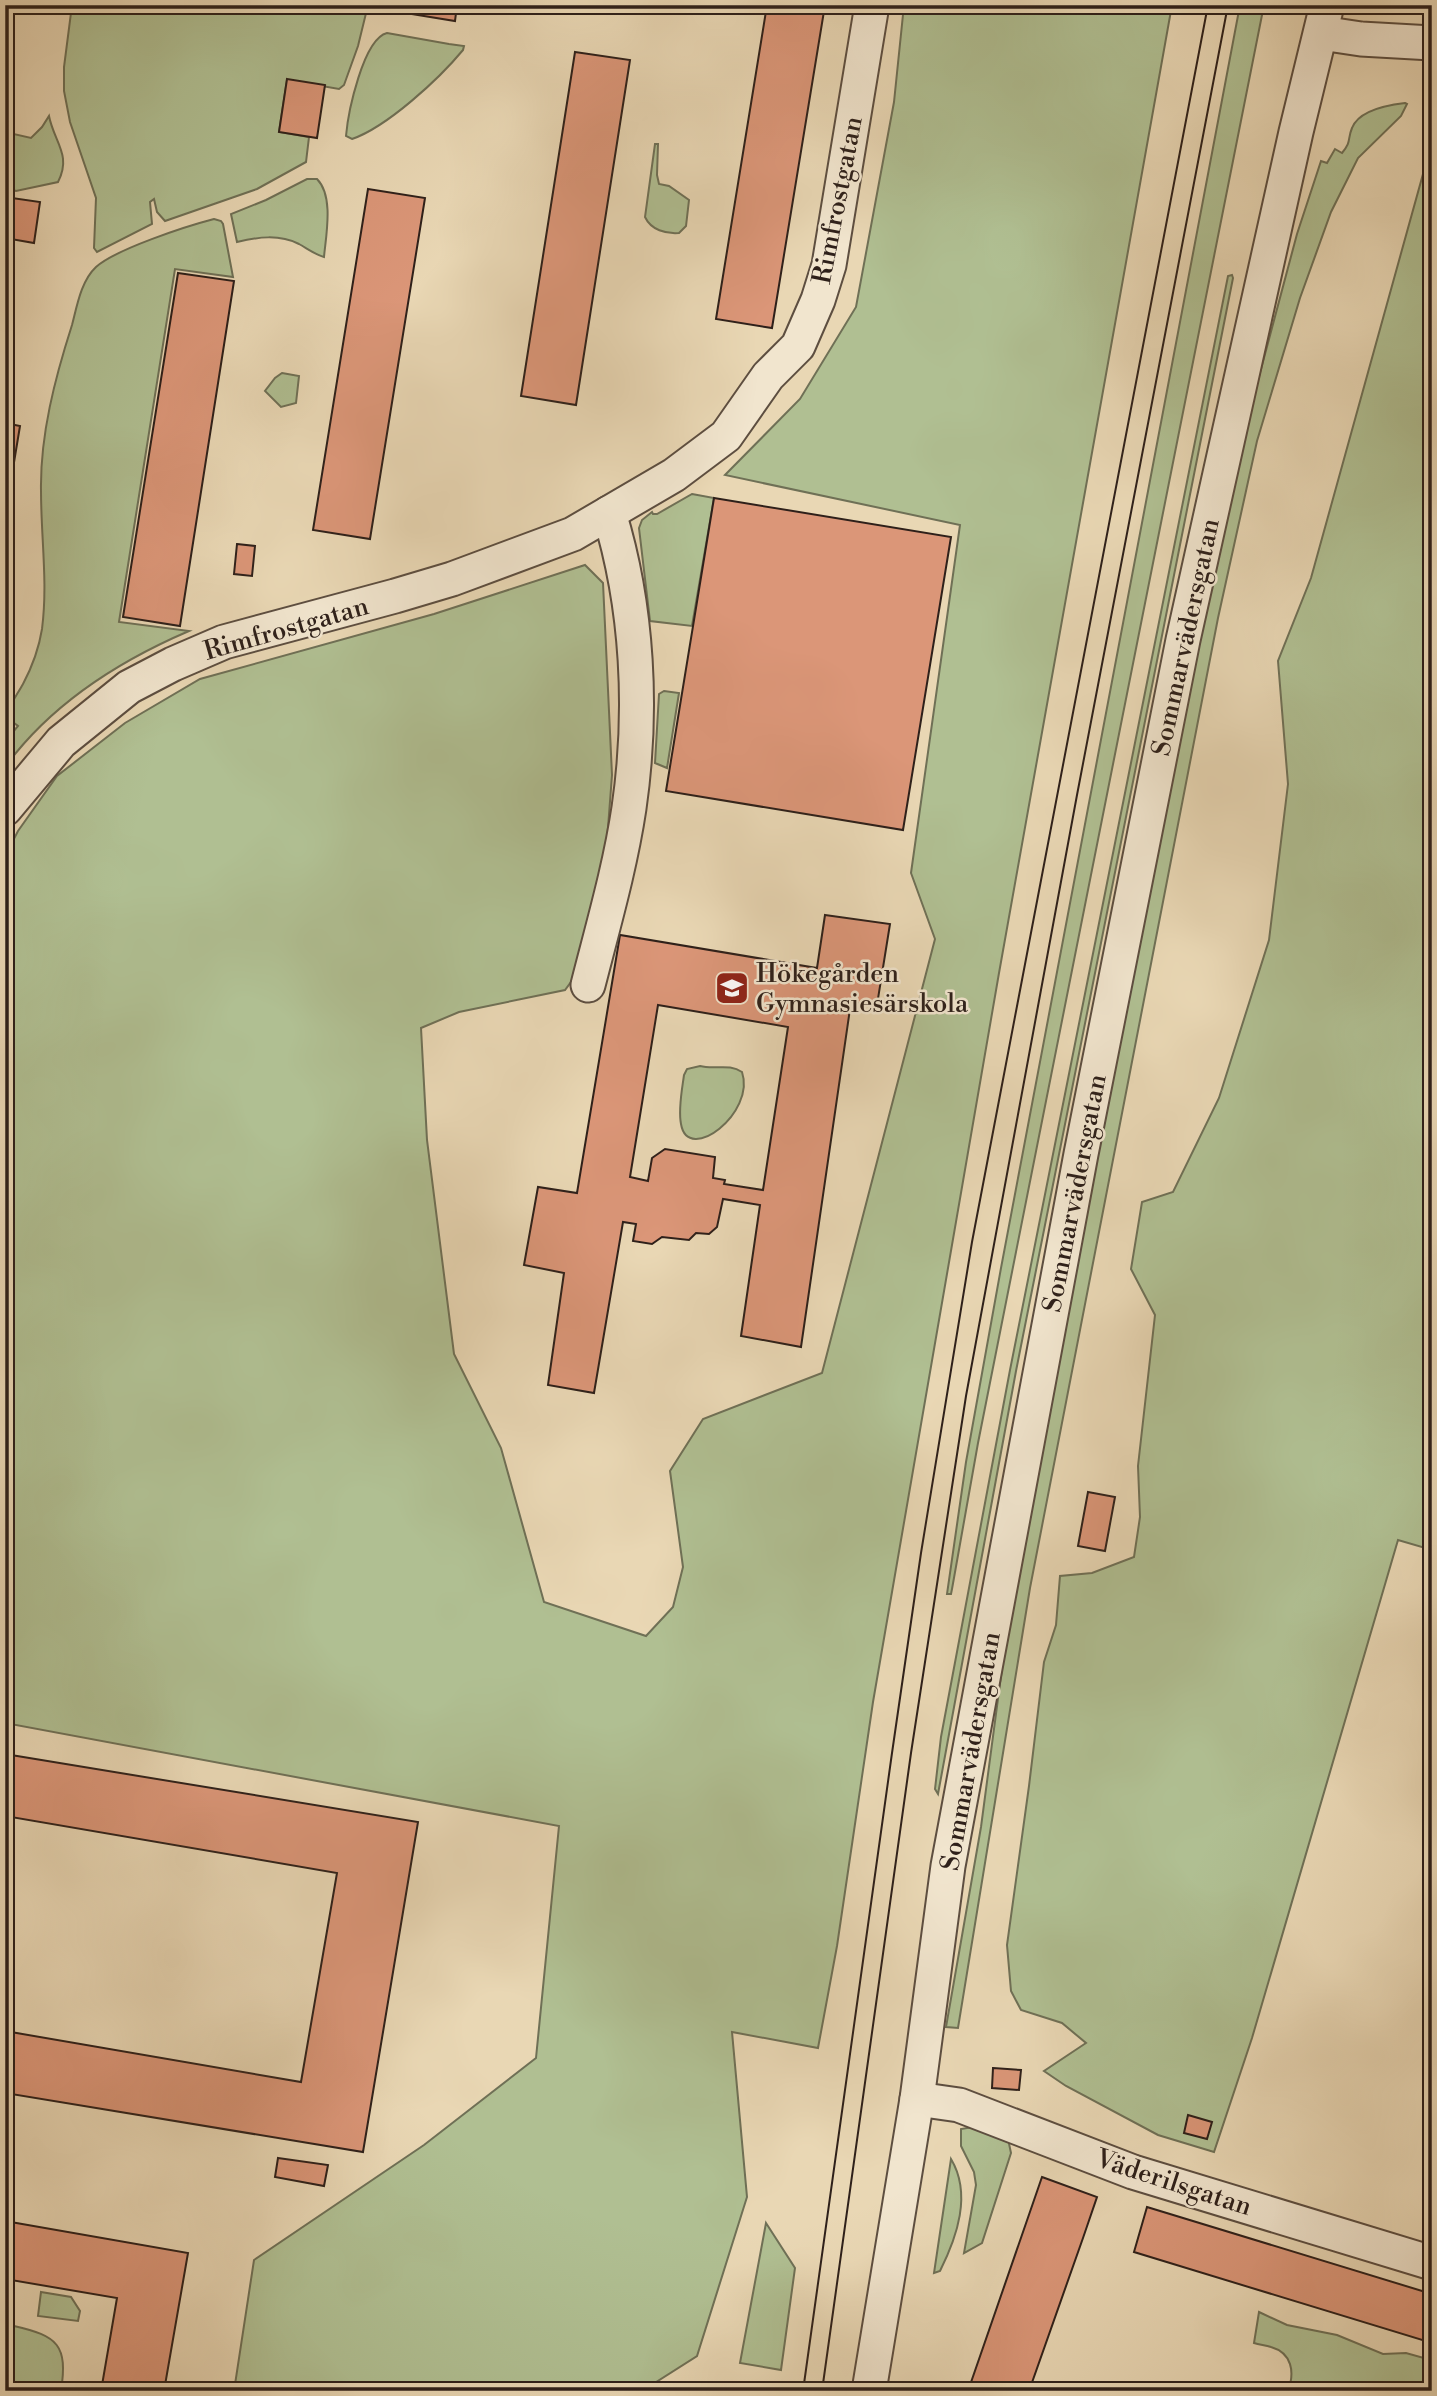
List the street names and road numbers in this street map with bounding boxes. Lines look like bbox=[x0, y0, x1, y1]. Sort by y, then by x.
street label: Rimfrostgatan bbox=[806, 114, 870, 287]
street label: Sommarvädersgatan bbox=[1145, 516, 1227, 759]
street label: Rimfrostgatan bbox=[200, 590, 372, 668]
street label: Sommarvädersgatan bbox=[1036, 1071, 1114, 1315]
street label: Sommarvädersgatan bbox=[934, 1629, 1008, 1873]
street label: Väderilsgatan bbox=[1091, 2142, 1256, 2223]

